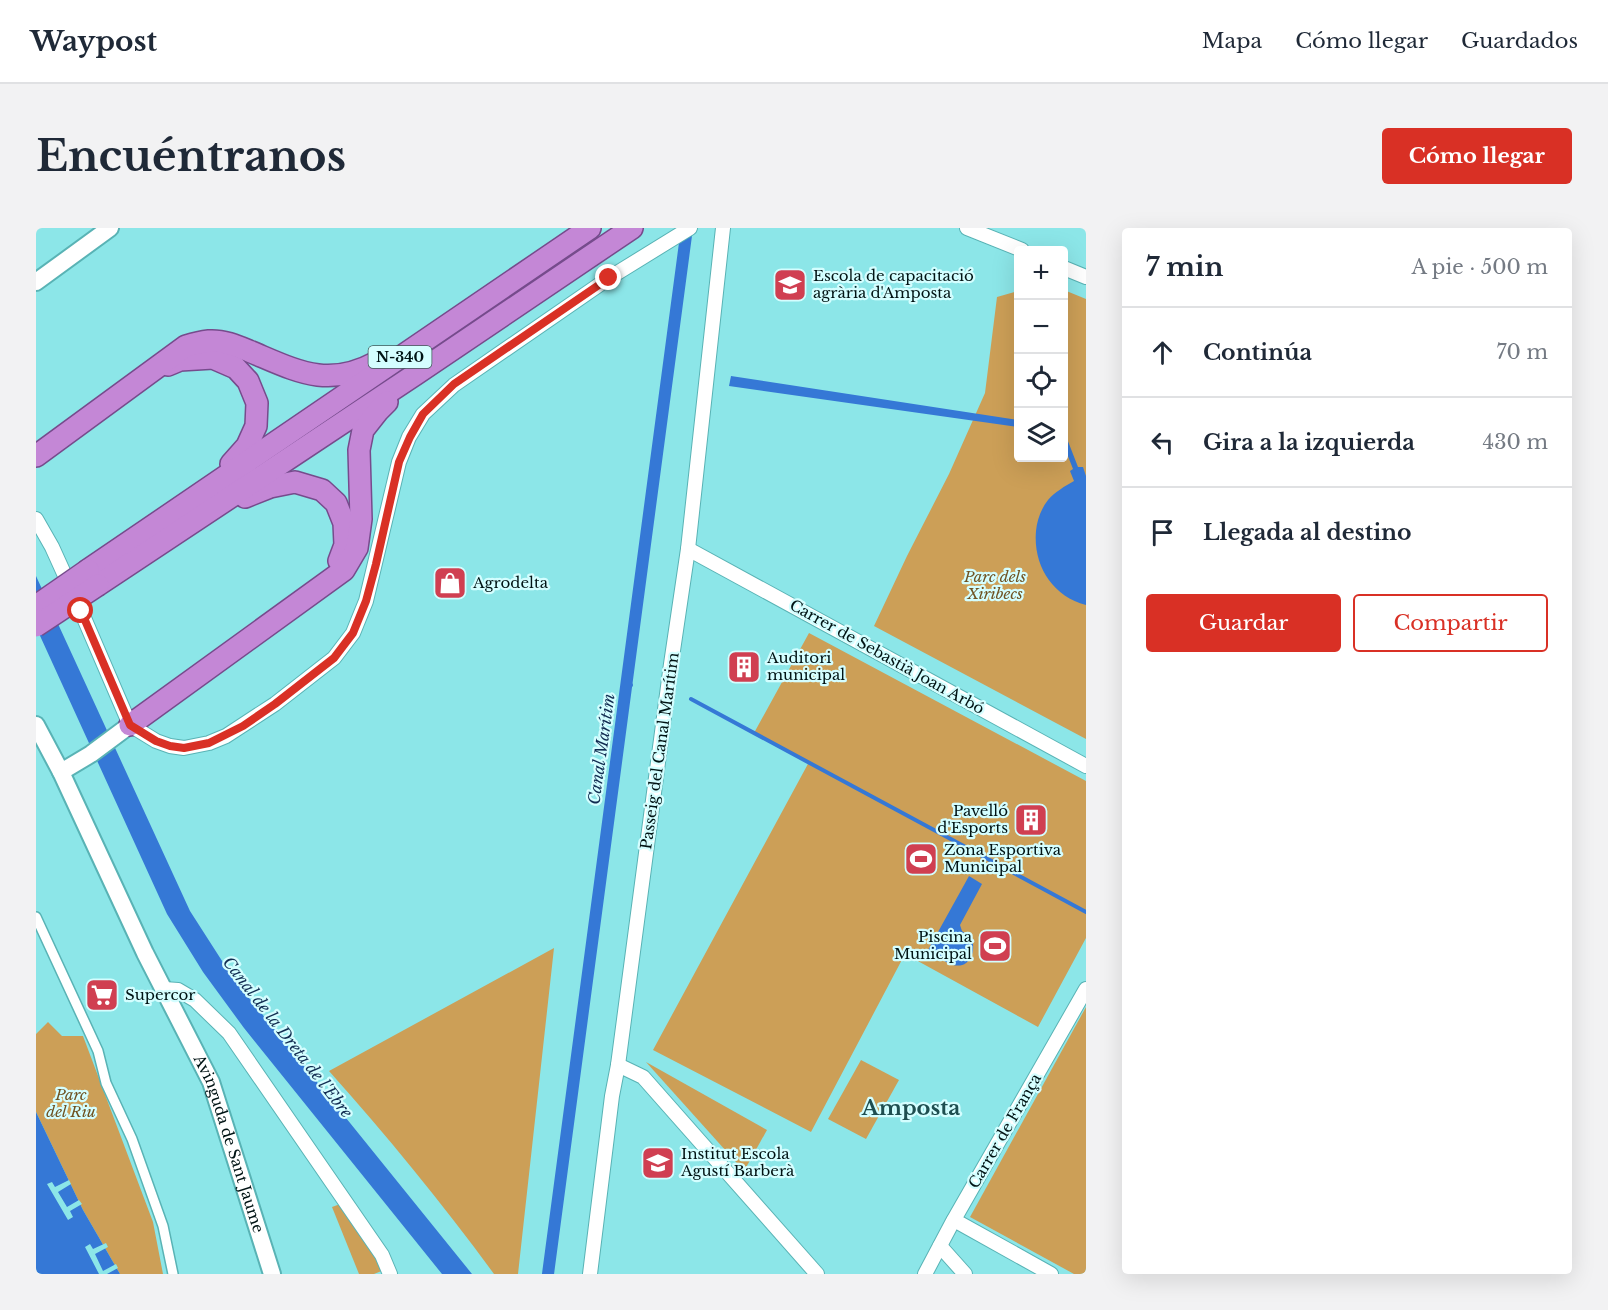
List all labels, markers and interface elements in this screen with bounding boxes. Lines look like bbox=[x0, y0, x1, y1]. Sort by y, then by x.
text: Waypost bbox=[30, 24, 157, 59]
text: Mapa bbox=[1202, 28, 1262, 54]
text: Cómo llegar bbox=[1295, 28, 1428, 54]
text: Guardados bbox=[1461, 28, 1578, 54]
button: Cómo llegar bbox=[1382, 128, 1572, 184]
text: Encuéntranos bbox=[36, 130, 346, 182]
map controls bbox=[1014, 246, 1068, 462]
button: + bbox=[1014, 246, 1068, 300]
text: 7 min bbox=[1146, 251, 1223, 283]
text: A pie · 500 m bbox=[1411, 255, 1548, 279]
route end bbox=[595, 264, 621, 290]
place label: Escola de capacitació agrària d'Amposta bbox=[813, 266, 974, 302]
school or university icon: Escola de capacitació agrària d'Amposta bbox=[772, 267, 808, 303]
button: − bbox=[1014, 300, 1068, 354]
icon: ahead bbox=[1146, 336, 1179, 369]
text: Continúa bbox=[1203, 339, 1312, 366]
text: 70 m bbox=[1496, 340, 1548, 364]
road number: N-340 bbox=[368, 346, 431, 368]
button: locate bbox=[1014, 354, 1068, 408]
button: layers bbox=[1014, 408, 1068, 462]
icon: left bbox=[1146, 426, 1179, 459]
text: Gira a la izquierda bbox=[1203, 429, 1415, 456]
text: 430 m bbox=[1483, 430, 1548, 454]
icon: arrive bbox=[1146, 516, 1179, 549]
text: Llegada al destino bbox=[1203, 519, 1412, 546]
shop icon: Agrodelta bbox=[432, 565, 468, 601]
park label: Parc dels Xiribecs bbox=[963, 567, 1026, 603]
place label: Agrodelta bbox=[472, 573, 549, 592]
button: Guardar bbox=[1146, 594, 1341, 652]
button: Compartir bbox=[1353, 594, 1548, 652]
street label: Carrer de Sebastià Joan Arbó bbox=[787, 595, 988, 718]
route start bbox=[67, 597, 93, 623]
place label: Auditori municipal bbox=[766, 648, 845, 684]
building icon: Auditori municipal bbox=[726, 649, 762, 685]
street label: Passeig del Canal Marítim bbox=[636, 651, 683, 851]
water label: Canal Marítim bbox=[583, 692, 619, 806]
place label: Pavelló d'Esports bbox=[937, 801, 1008, 837]
building icon: Pavelló d'Esports bbox=[1013, 802, 1049, 838]
place label: Zona Esportiva Municipal bbox=[944, 840, 1062, 876]
sports icon: Zona Esportiva Municipal bbox=[903, 841, 939, 877]
place label: Piscina Municipal bbox=[894, 927, 973, 963]
sports icon: Piscina Municipal bbox=[977, 928, 1013, 964]
water label: Canal de la Dreta de l'Ebre bbox=[219, 953, 358, 1122]
supermarket icon: Supercor bbox=[84, 977, 120, 1013]
place label: Supercor bbox=[125, 985, 196, 1004]
street label: Avinguda de Sant Jaume bbox=[189, 1051, 268, 1235]
street label: Carrer de França bbox=[964, 1069, 1045, 1191]
park label: Parc del Riu bbox=[46, 1085, 96, 1121]
district label: Amposta bbox=[861, 1095, 960, 1121]
place label: Institut Escola Agustí Barberà bbox=[680, 1144, 795, 1180]
school or university icon: Institut Escola Agustí Barberà bbox=[640, 1145, 676, 1181]

